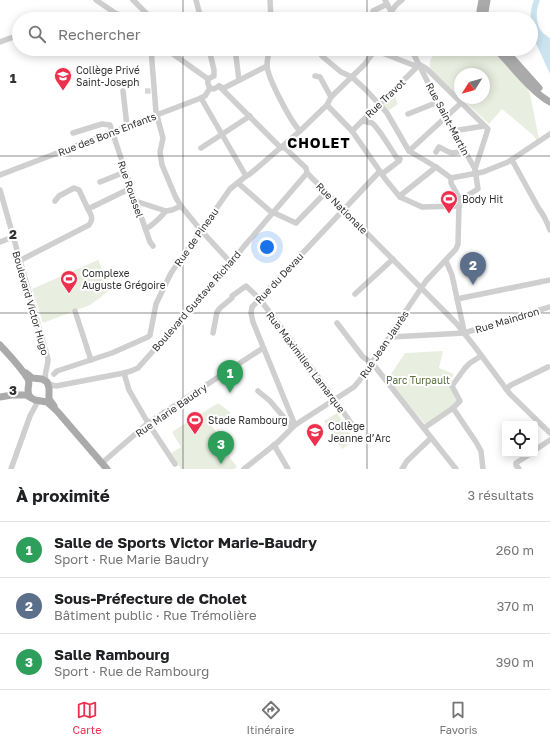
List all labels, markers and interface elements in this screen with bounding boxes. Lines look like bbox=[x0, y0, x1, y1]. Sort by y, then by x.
search box bbox=[12, 12, 538, 56]
icon: search bbox=[26, 23, 48, 45]
text: Rechercher bbox=[58, 25, 141, 43]
place label: Collège Privé Saint-Joseph bbox=[76, 64, 140, 88]
school or university icon: Collège Privé Saint-Joseph bbox=[53, 66, 73, 91]
north arrow bbox=[454, 68, 490, 104]
text: 1 bbox=[10, 70, 17, 86]
street label: Rue Travot bbox=[363, 76, 407, 120]
street label: Rue Saint-Martin bbox=[424, 81, 472, 157]
street label: Rue des Bons Enfants bbox=[56, 110, 158, 158]
district label: CHOLET bbox=[287, 134, 351, 151]
street label: Rue Roussel bbox=[116, 159, 146, 219]
street label: Rue Nationale bbox=[314, 180, 370, 236]
sports icon: Body Hit bbox=[439, 189, 459, 214]
place label: Body Hit bbox=[462, 193, 503, 205]
street label: Rue de Pineau bbox=[172, 206, 220, 268]
text: 2 bbox=[9, 226, 17, 242]
your location bbox=[257, 237, 277, 257]
street label: Boulevard Gustave Richard bbox=[149, 248, 243, 354]
street label: Boulevard Victor Hugo bbox=[10, 249, 52, 357]
street label: Rue du Devau bbox=[252, 250, 306, 306]
pin: 2 bbox=[460, 252, 486, 285]
place label: Complexe Auguste Grégoire bbox=[82, 267, 166, 291]
sports icon: Complexe Auguste Grégoire bbox=[59, 269, 79, 294]
street label: Rue Maindron bbox=[474, 305, 540, 335]
street label: Rue Jean Jaurès bbox=[357, 308, 411, 380]
street label: Rue Maximilien Lamarque bbox=[264, 309, 348, 415]
pin: 1 bbox=[217, 360, 243, 393]
park label: Parc Turpault bbox=[386, 374, 450, 386]
street label: Rue Marie Baudry bbox=[133, 381, 209, 439]
text: 3 bbox=[9, 382, 17, 398]
sports icon: Stade Rambourg bbox=[185, 410, 205, 435]
place label: Stade Rambourg bbox=[208, 414, 288, 426]
place label: Collège Jeanne d’Arc bbox=[328, 420, 391, 444]
map controls bbox=[502, 421, 538, 457]
button: locate bbox=[502, 421, 538, 457]
school or university icon: Collège Jeanne d’Arc bbox=[305, 422, 325, 447]
pin: 3 bbox=[208, 431, 234, 464]
text: À proximité bbox=[16, 485, 110, 506]
text: 3 résultats bbox=[468, 487, 534, 503]
text: Salle de Sports Victor Marie-Baudry bbox=[54, 533, 317, 551]
text: 1 bbox=[26, 542, 32, 558]
text: 260 m bbox=[496, 542, 534, 558]
text: Sport · Rue Marie Baudry bbox=[54, 551, 209, 567]
text: Sous-Préfecture de Cholet bbox=[54, 589, 247, 607]
text: 2 bbox=[25, 598, 33, 614]
text: 370 m bbox=[497, 598, 534, 614]
text: Bâtiment public · Rue Trémolière bbox=[54, 607, 257, 623]
text: Salle Rambourg bbox=[54, 645, 169, 663]
text: 3 bbox=[25, 654, 33, 670]
text: 390 m bbox=[496, 654, 534, 670]
text: Sport · Rue de Rambourg bbox=[54, 663, 209, 679]
tab: Carte bbox=[73, 699, 102, 736]
tab: Itinéraire bbox=[247, 699, 294, 736]
tab: Favoris bbox=[440, 699, 477, 736]

